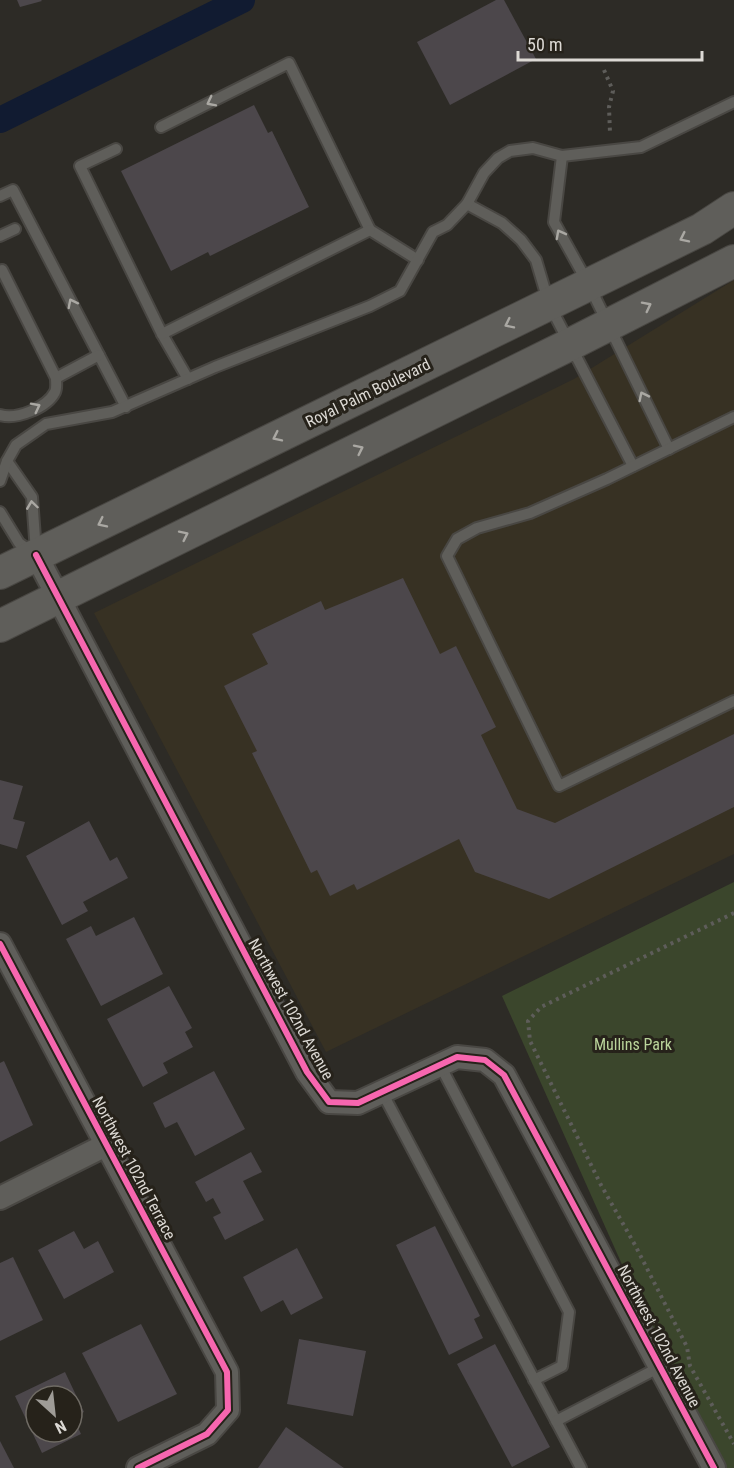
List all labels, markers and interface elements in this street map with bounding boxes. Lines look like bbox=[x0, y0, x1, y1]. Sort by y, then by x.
scale bar bbox=[518, 24, 702, 62]
text: 50 m bbox=[527, 34, 562, 55]
one-way arrow bbox=[207, 95, 218, 106]
one-way arrow bbox=[556, 229, 567, 240]
one-way arrow bbox=[679, 231, 690, 242]
one-way arrow bbox=[68, 299, 79, 310]
one-way arrow bbox=[640, 302, 651, 314]
one-way arrow bbox=[504, 316, 515, 328]
street label: Royal Palm Boulevard bbox=[303, 355, 433, 431]
one-way arrow bbox=[639, 392, 650, 402]
one-way arrow bbox=[30, 403, 41, 414]
one-way arrow bbox=[272, 430, 283, 442]
one-way arrow bbox=[353, 444, 364, 456]
one-way arrow bbox=[26, 500, 39, 509]
one-way arrow bbox=[97, 516, 108, 527]
one-way arrow bbox=[178, 531, 189, 542]
street label: Northwest 102nd Avenue bbox=[244, 935, 338, 1083]
park label: Mullins Park bbox=[594, 1035, 673, 1054]
street label: Northwest 102nd Terrace bbox=[88, 1093, 180, 1243]
street label: Northwest 102nd Avenue bbox=[613, 1262, 705, 1410]
north arrow bbox=[24, 1384, 84, 1444]
text: N bbox=[52, 1416, 69, 1438]

